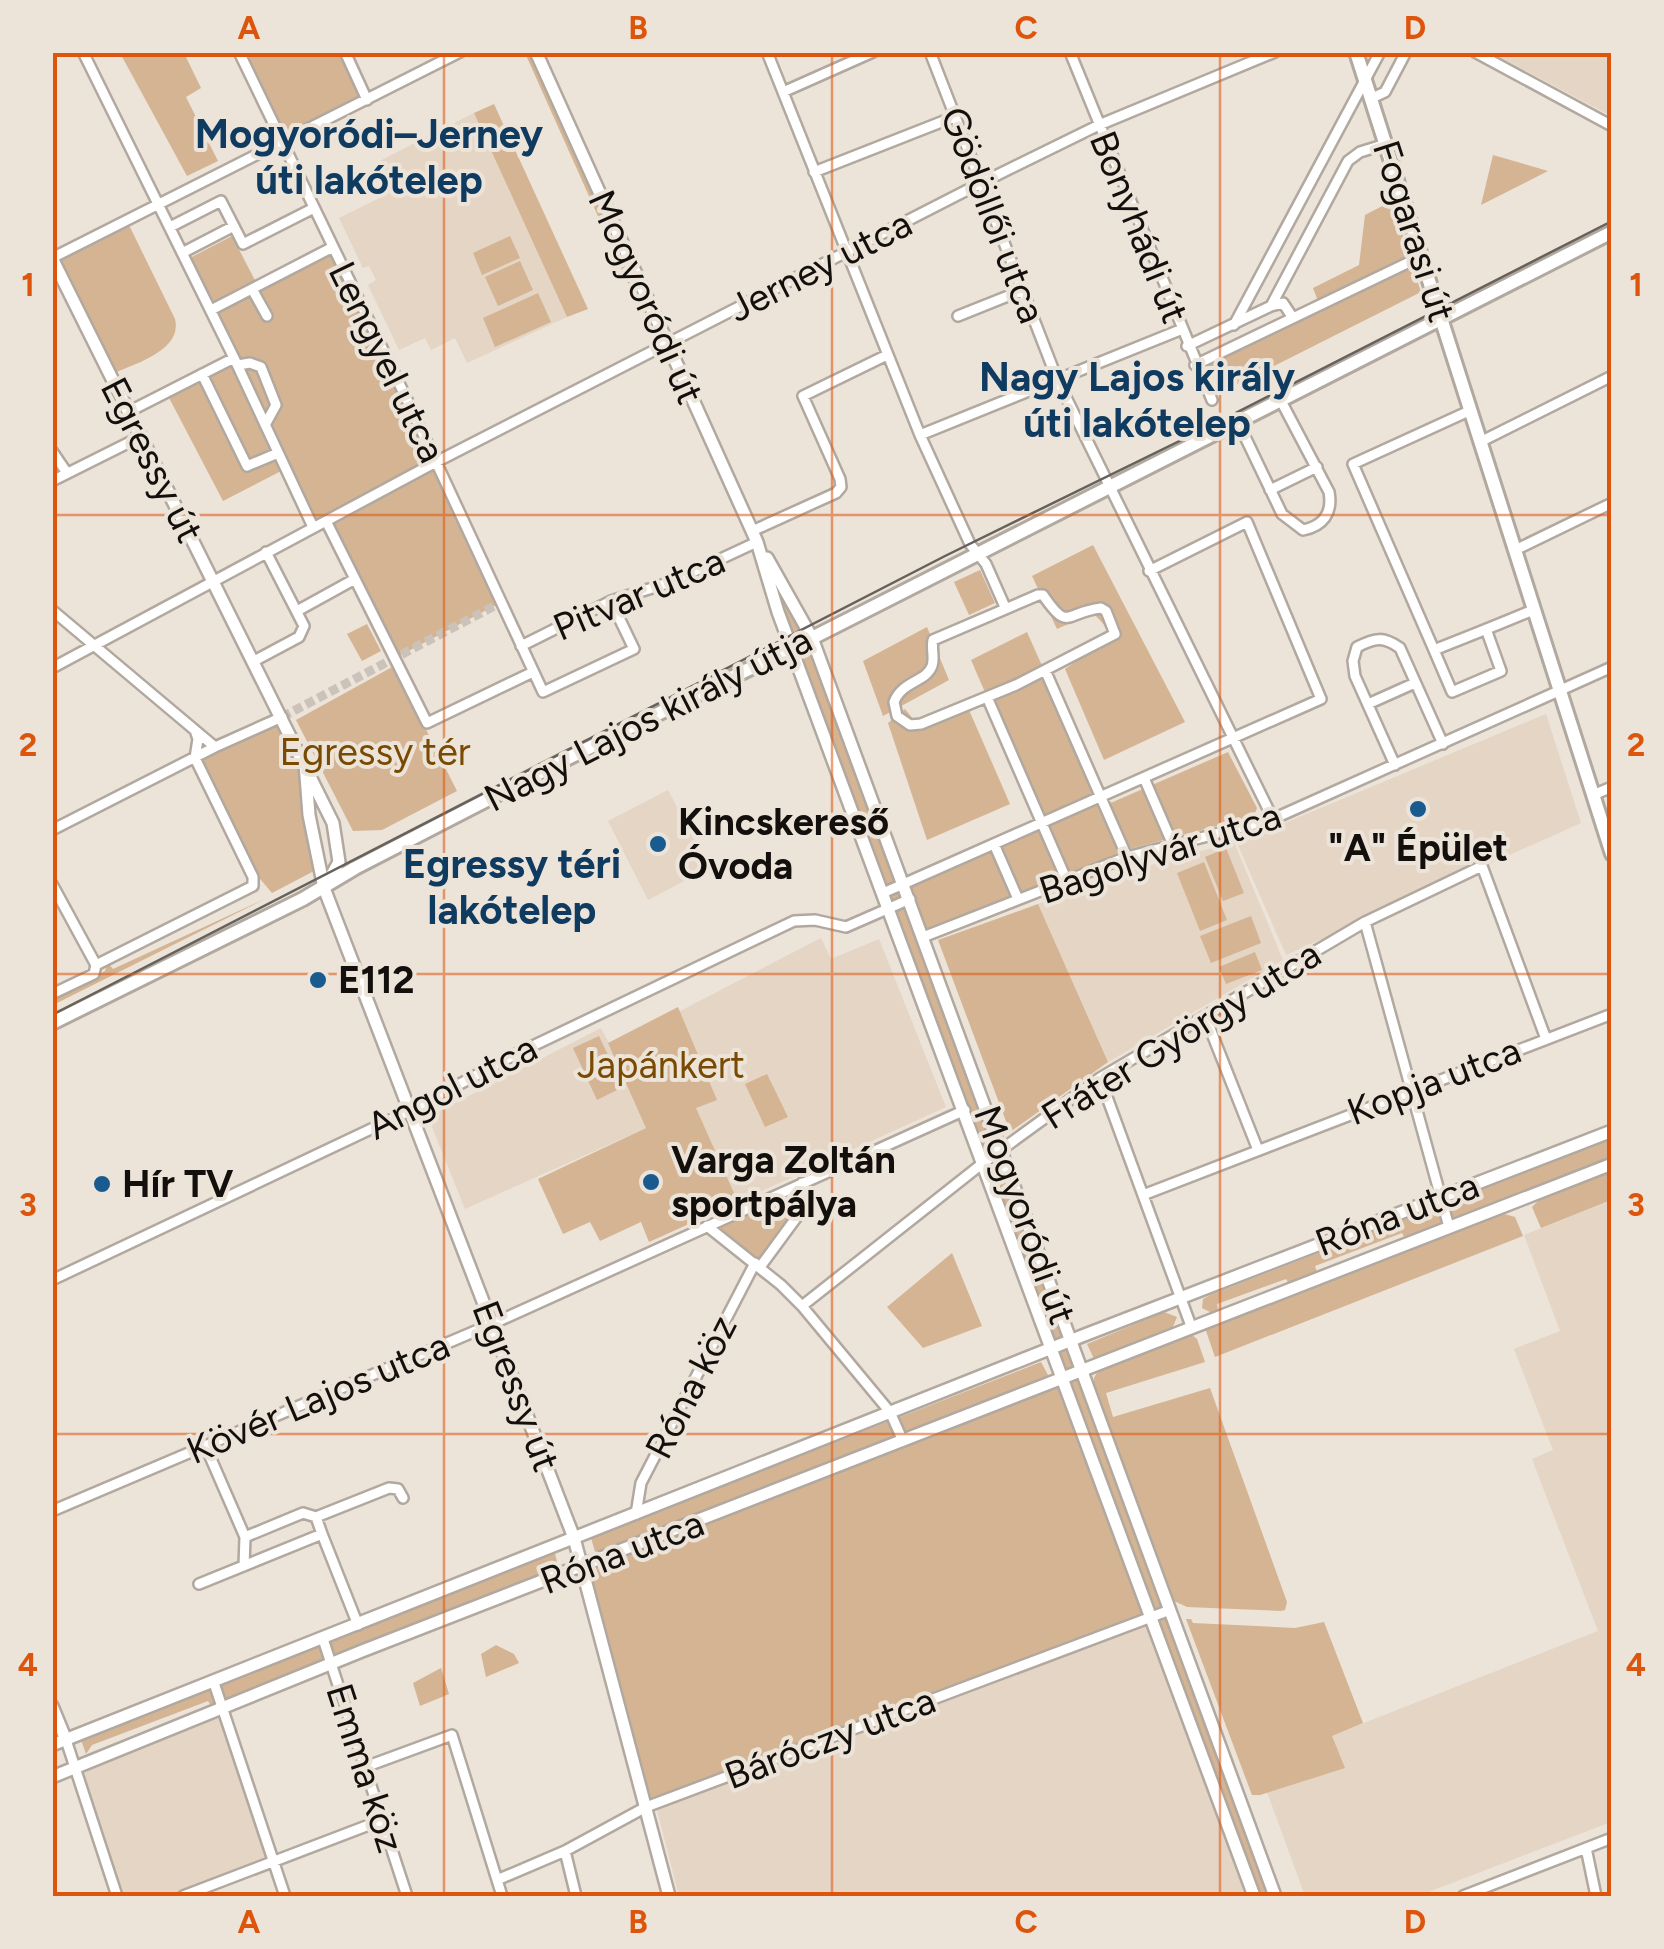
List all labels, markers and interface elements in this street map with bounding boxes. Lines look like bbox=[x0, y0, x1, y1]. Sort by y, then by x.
text: A bbox=[238, 9, 261, 47]
text: B bbox=[628, 9, 648, 47]
text: C bbox=[1014, 9, 1038, 47]
text: D bbox=[1404, 9, 1426, 47]
street label: Gödöllői utca bbox=[931, 101, 1055, 329]
district label: Mogyoródi–Jerney úti lakótelep bbox=[195, 110, 543, 204]
street label: Bonyhádi út bbox=[1080, 124, 1198, 330]
street label: Fogarasi út bbox=[1363, 135, 1465, 327]
street label: Mogyoródi út bbox=[578, 183, 714, 411]
street label: Jerney utca bbox=[721, 200, 919, 332]
street label: Lengyel utca bbox=[319, 254, 455, 470]
text: 1 bbox=[21, 266, 35, 304]
text: 1 bbox=[1629, 266, 1643, 304]
district label: Nagy Lajos király úti lakótelep bbox=[979, 353, 1295, 447]
street label: Egressy út bbox=[91, 370, 213, 550]
street label: Pitvar utca bbox=[546, 537, 732, 651]
street label: Nagy Lajos király útja bbox=[477, 616, 819, 822]
text: 2 bbox=[19, 726, 37, 764]
text: 2 bbox=[1627, 726, 1645, 764]
park label: Egressy tér bbox=[279, 729, 471, 775]
street label: Bagolyvár utca bbox=[1033, 792, 1287, 914]
marker: "A" Épület bbox=[1407, 798, 1429, 820]
place label: Kincskereső Óvoda bbox=[678, 799, 889, 889]
place label: "A" Épület bbox=[1328, 825, 1508, 871]
marker: Kincskereső Óvoda bbox=[647, 833, 669, 855]
district label: Egressy téri lakótelep bbox=[403, 840, 621, 934]
street label: Fráter György utca bbox=[1033, 931, 1329, 1139]
place label: E112 bbox=[338, 957, 414, 1003]
marker: E112 bbox=[307, 969, 329, 991]
street label: Angol utca bbox=[359, 1025, 545, 1149]
street label: Kopja utca bbox=[1341, 1027, 1527, 1135]
park label: Japánkert bbox=[577, 1042, 745, 1088]
street label: Mogyoródi út bbox=[964, 1100, 1086, 1330]
place label: Varga Zoltán sportpálya bbox=[671, 1137, 896, 1227]
place label: Hír TV bbox=[122, 1161, 234, 1207]
street label: Róna utca bbox=[1309, 1162, 1485, 1266]
marker: Varga Zoltán sportpálya bbox=[640, 1171, 662, 1193]
marker: Hír TV bbox=[91, 1173, 113, 1195]
text: 3 bbox=[19, 1186, 37, 1224]
text: 3 bbox=[1627, 1186, 1645, 1224]
street label: Egressy út bbox=[462, 1294, 570, 1478]
street label: Róna köz bbox=[635, 1308, 747, 1466]
street label: Kövér Lajos utca bbox=[180, 1322, 456, 1474]
street label: Róna utca bbox=[534, 1500, 710, 1604]
text: 4 bbox=[18, 1646, 38, 1684]
text: 4 bbox=[1626, 1646, 1646, 1684]
street label: Báróczy utca bbox=[718, 1677, 942, 1799]
street label: Emma köz bbox=[316, 1678, 414, 1858]
text: A bbox=[238, 1903, 261, 1941]
text: B bbox=[628, 1903, 648, 1941]
text: C bbox=[1014, 1903, 1038, 1941]
text: D bbox=[1404, 1903, 1426, 1941]

